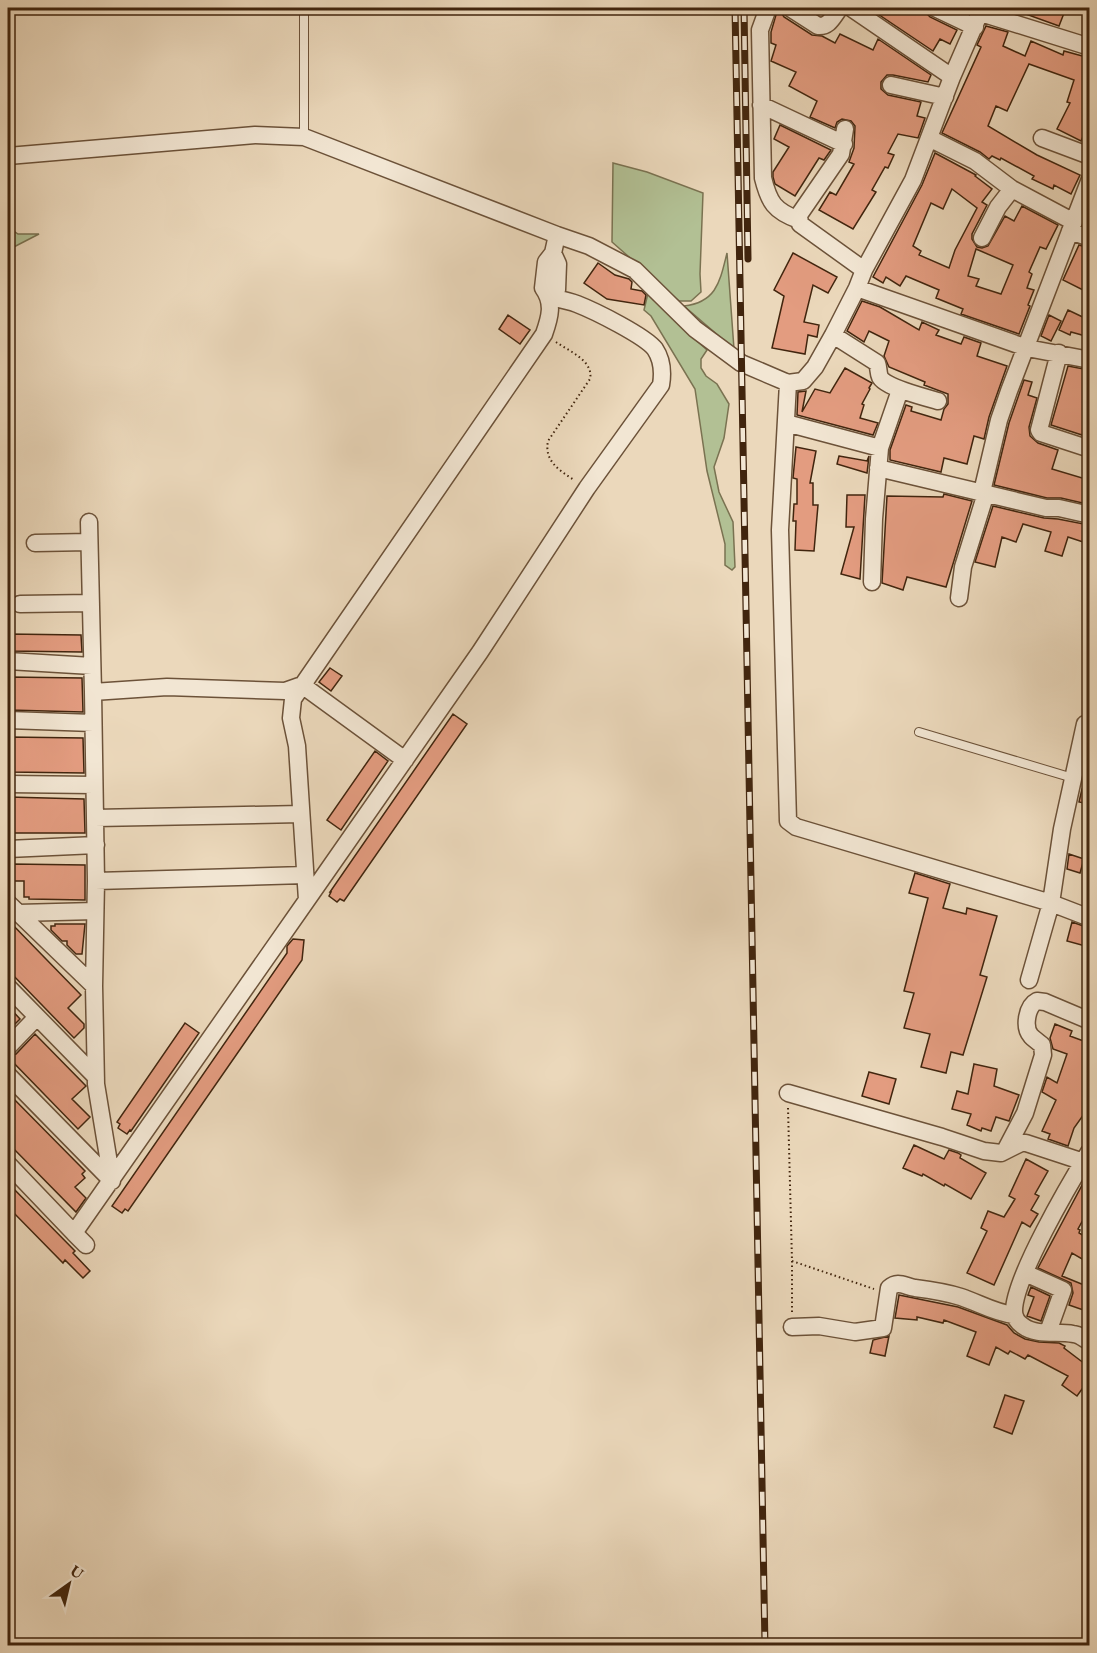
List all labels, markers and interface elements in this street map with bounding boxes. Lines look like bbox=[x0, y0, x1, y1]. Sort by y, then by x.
north arrow bbox=[39, 1554, 99, 1614]
text: U bbox=[66, 1560, 88, 1584]

